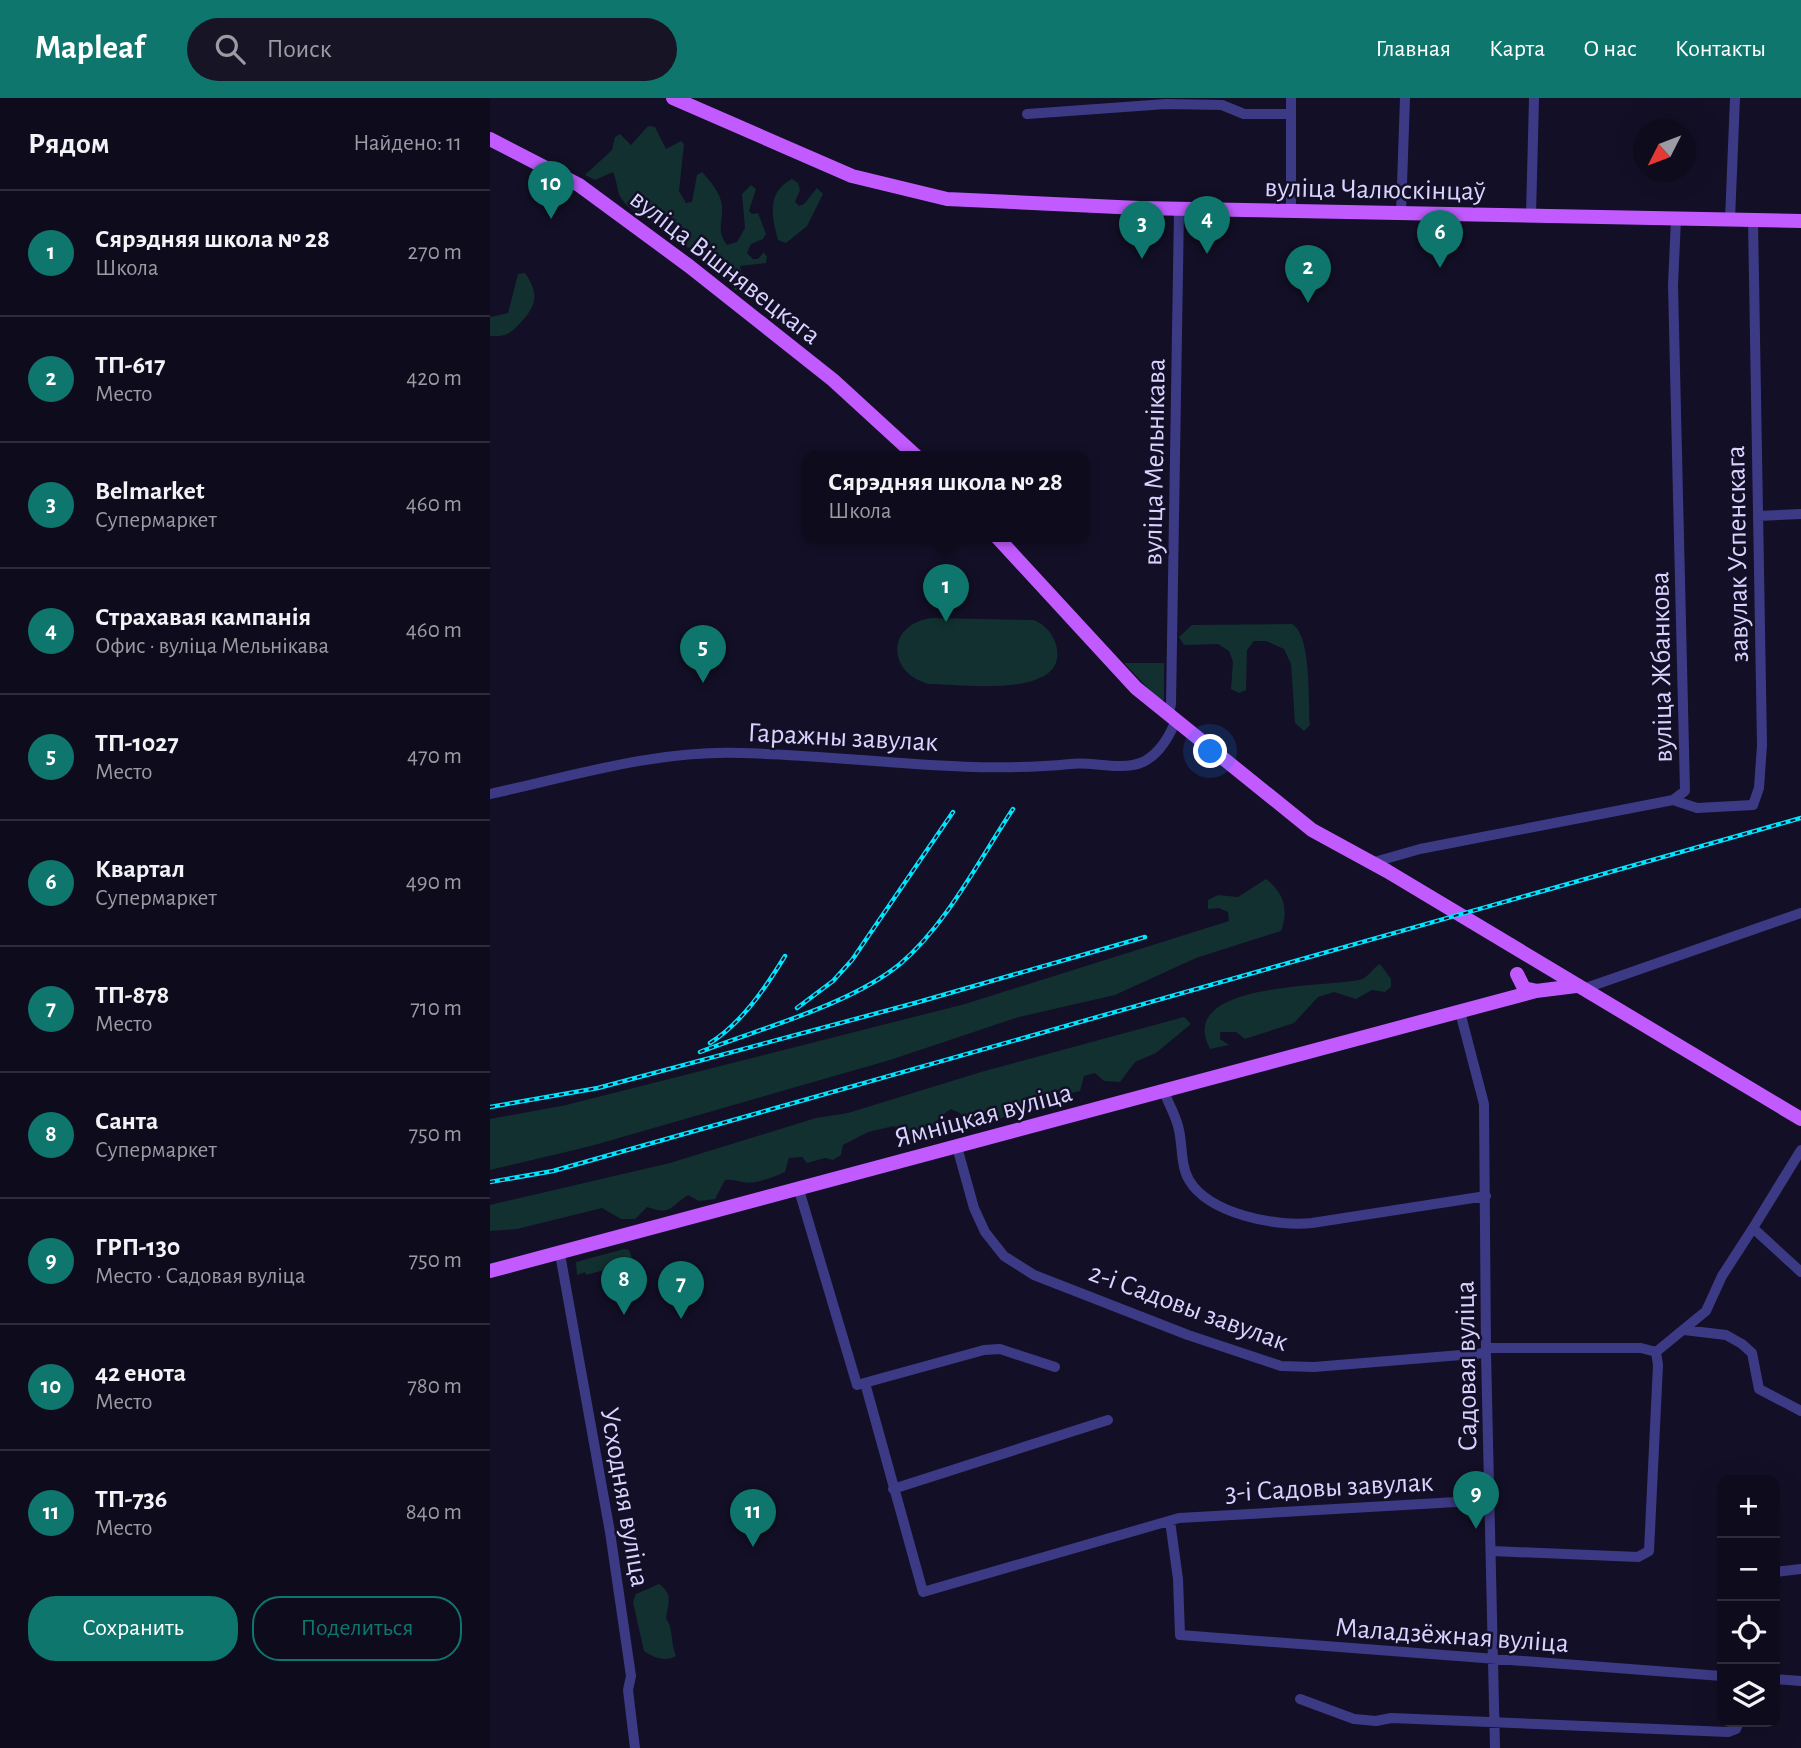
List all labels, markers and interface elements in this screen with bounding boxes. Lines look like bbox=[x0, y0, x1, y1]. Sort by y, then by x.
search box bbox=[187, 18, 677, 81]
icon: search bbox=[211, 30, 249, 68]
text: Mapleaf bbox=[35, 32, 145, 65]
text: Поиск bbox=[267, 36, 332, 62]
text: Главная bbox=[1376, 37, 1451, 61]
text: Карта bbox=[1489, 37, 1545, 61]
text: О нас bbox=[1583, 37, 1637, 61]
text: Контакты bbox=[1675, 37, 1766, 61]
north arrow bbox=[1633, 119, 1696, 182]
text: Рядом bbox=[28, 129, 110, 159]
text: Найдено: 11 bbox=[353, 132, 462, 155]
pin: 10 bbox=[528, 161, 574, 219]
street label: вуліца Чалюскінцаў bbox=[1264, 174, 1486, 206]
street label: вуліца Вішнявецкага bbox=[624, 185, 825, 351]
pin: 4 bbox=[1184, 196, 1230, 254]
pin: 3 bbox=[1119, 201, 1165, 259]
pin: 6 bbox=[1417, 210, 1463, 268]
text: Сярэдняя школа № 28 bbox=[95, 226, 330, 252]
text: 1 bbox=[47, 241, 55, 264]
text: 270 m bbox=[408, 241, 462, 264]
pin: 2 bbox=[1285, 245, 1331, 303]
text: Школа bbox=[95, 257, 159, 280]
text: ТП-617 bbox=[95, 352, 166, 378]
street label: вуліца Мельнікава bbox=[1139, 358, 1171, 566]
text: 2 bbox=[46, 367, 56, 390]
text: 420 m bbox=[406, 367, 462, 390]
text: Место bbox=[95, 383, 152, 406]
street label: завулак Успенскага bbox=[1722, 445, 1754, 663]
popup bbox=[802, 451, 1089, 542]
text: Сярэдняя школа № 28 bbox=[828, 469, 1063, 495]
text: Belmarket bbox=[95, 478, 205, 504]
text: 3 bbox=[46, 493, 56, 516]
text: 460 m bbox=[406, 493, 462, 516]
text: Школа bbox=[828, 500, 892, 523]
text: Супермаркет bbox=[95, 509, 217, 532]
pin: 1 bbox=[923, 564, 969, 622]
street label: вуліца Жбанкова bbox=[1646, 571, 1678, 763]
text: Страхавая кампанія bbox=[95, 604, 311, 630]
text: 4 bbox=[45, 619, 57, 642]
text: 460 m bbox=[406, 619, 462, 642]
pin: 5 bbox=[680, 625, 726, 683]
text: Офис · вуліца Мельнікава bbox=[95, 635, 329, 658]
street label: Гаражны завулак bbox=[747, 719, 939, 757]
text: ТП-1027 bbox=[95, 730, 179, 756]
your location bbox=[1193, 734, 1227, 768]
text: 5 bbox=[46, 745, 56, 768]
text: 470 m bbox=[407, 745, 462, 768]
text: Место bbox=[95, 761, 152, 784]
text: Квартал bbox=[95, 856, 185, 882]
text: 6 bbox=[45, 871, 57, 894]
text: 490 m bbox=[406, 871, 462, 894]
text: Супермаркет bbox=[95, 887, 217, 910]
text: ТП-878 bbox=[95, 982, 169, 1008]
text: 7 bbox=[46, 997, 56, 1020]
text: 710 m bbox=[410, 997, 462, 1020]
text: Место bbox=[95, 1013, 152, 1036]
street label: Ямніцкая вуліца bbox=[892, 1079, 1076, 1153]
text: Санта bbox=[95, 1108, 158, 1134]
text: 8 bbox=[45, 1123, 57, 1146]
text: 750 m bbox=[408, 1123, 462, 1146]
text: Супермаркет bbox=[95, 1139, 217, 1162]
text: ГРП-130 bbox=[95, 1234, 180, 1260]
text: 9 bbox=[45, 1249, 57, 1272]
text: 750 m bbox=[408, 1249, 462, 1272]
pin: 8 bbox=[601, 1257, 647, 1315]
street label: 2-і Садовы завулак bbox=[1085, 1259, 1292, 1357]
pin: 7 bbox=[658, 1261, 704, 1319]
text: Место · Садовая вуліца bbox=[95, 1265, 305, 1288]
street label: Садовая вуліца bbox=[1452, 1280, 1482, 1452]
text: 42 енота bbox=[95, 1360, 186, 1386]
text: 10 bbox=[41, 1375, 61, 1398]
text: 780 m bbox=[407, 1375, 462, 1398]
text: Место bbox=[95, 1391, 152, 1414]
street label: Усходняя вуліца bbox=[594, 1405, 654, 1589]
street label: 3-і Садовы завулак bbox=[1224, 1469, 1434, 1507]
pin: 9 bbox=[1453, 1471, 1499, 1529]
map controls bbox=[1717, 1475, 1780, 1727]
button: + bbox=[1717, 1475, 1780, 1538]
text: ТП-736 bbox=[95, 1486, 167, 1512]
pin: 11 bbox=[730, 1489, 776, 1547]
text: 11 bbox=[43, 1501, 59, 1524]
text: 840 m bbox=[406, 1501, 462, 1524]
text: Место bbox=[95, 1517, 152, 1540]
button: − bbox=[1717, 1538, 1780, 1601]
button: Сохранить bbox=[28, 1596, 238, 1661]
button: Поделиться bbox=[252, 1596, 462, 1661]
button: locate bbox=[1717, 1601, 1780, 1664]
street label: Маладзёжная вуліца bbox=[1334, 1614, 1570, 1658]
button: layers bbox=[1717, 1664, 1780, 1727]

